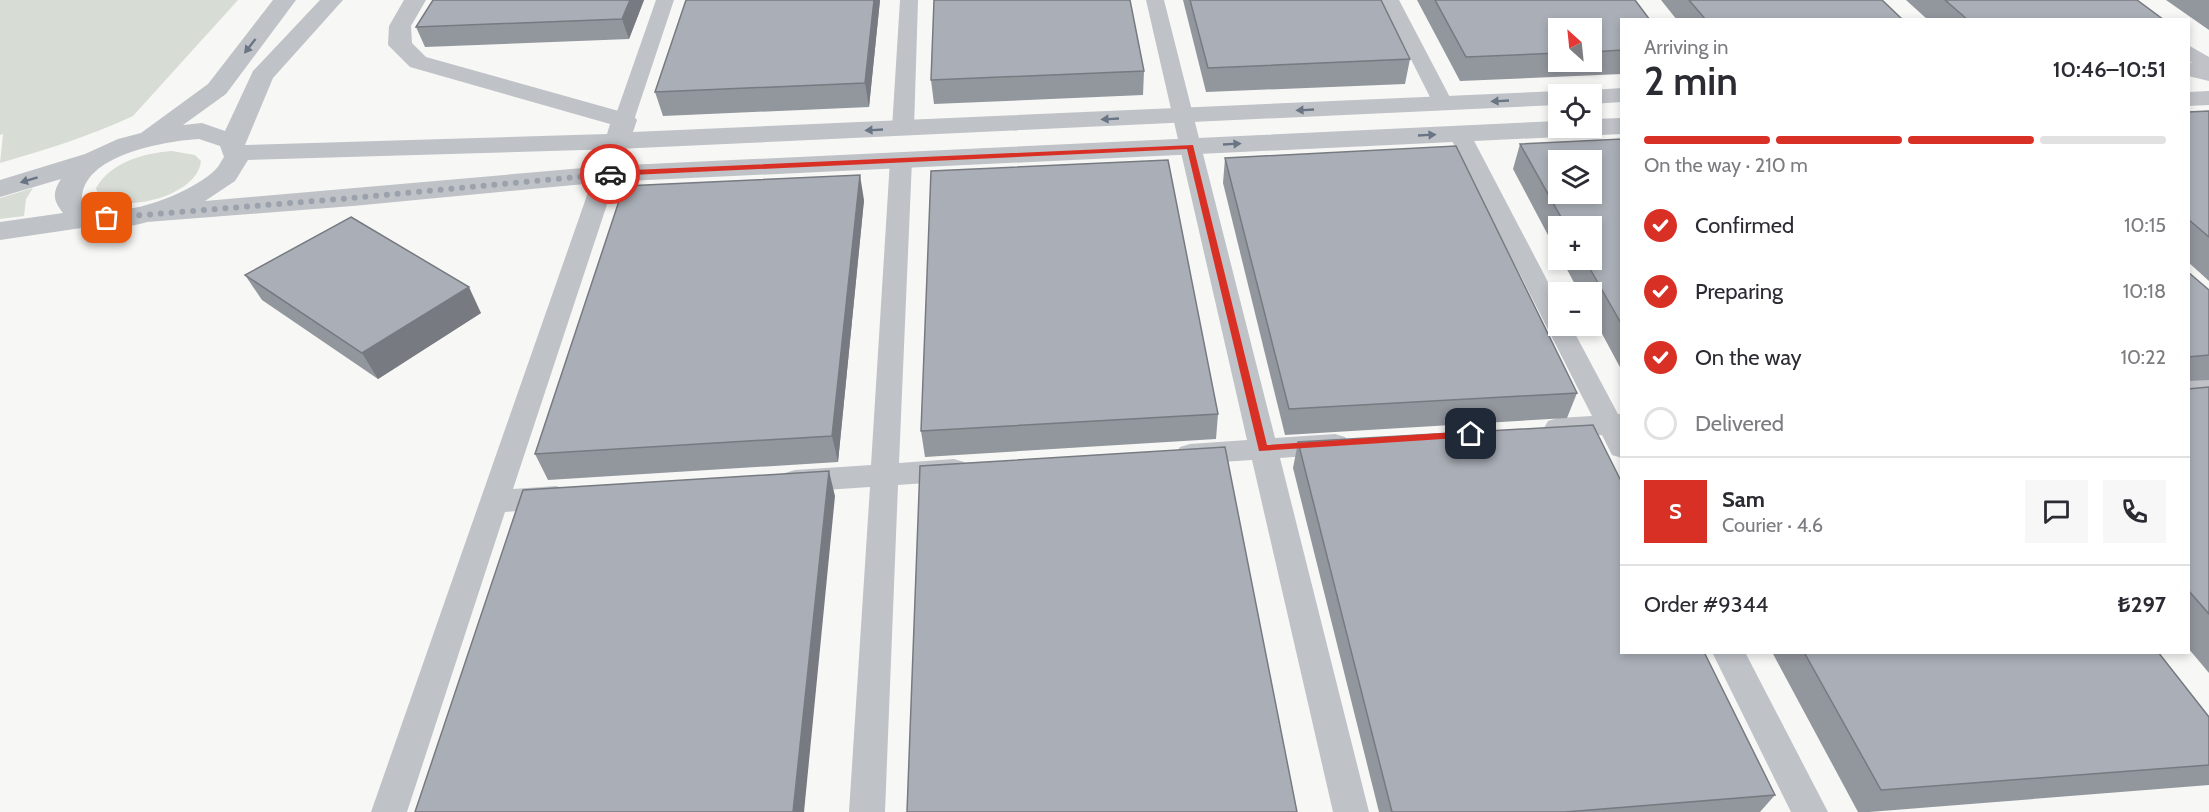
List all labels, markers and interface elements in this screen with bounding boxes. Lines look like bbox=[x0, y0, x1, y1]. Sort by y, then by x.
north arrow bbox=[1548, 18, 1602, 72]
map controls bbox=[1548, 18, 1602, 336]
text: Arriving in bbox=[1644, 35, 1728, 59]
one-way arrow bbox=[244, 39, 256, 54]
text: 10:46–10:51 bbox=[2053, 56, 2166, 83]
text: 2 min bbox=[1644, 57, 1738, 105]
button: locate bbox=[1548, 84, 1602, 138]
one-way arrow bbox=[1491, 96, 1510, 105]
one-way arrow bbox=[1296, 105, 1315, 114]
one-way arrow bbox=[1101, 114, 1120, 123]
one-way arrow bbox=[864, 125, 883, 134]
one-way arrow bbox=[1417, 130, 1436, 139]
one-way arrow bbox=[1223, 140, 1242, 149]
courier bbox=[580, 144, 640, 204]
button: layers bbox=[1548, 150, 1602, 204]
text: On the way · 210 m bbox=[1644, 153, 1808, 177]
icon: car bbox=[594, 158, 627, 191]
one-way arrow bbox=[20, 175, 38, 185]
pin bbox=[81, 192, 132, 243]
icon: bag bbox=[90, 201, 123, 234]
icon: check bbox=[1644, 209, 1677, 242]
text: Confirmed bbox=[1695, 212, 1794, 239]
text: 10:15 bbox=[2124, 213, 2166, 237]
button: + bbox=[1548, 216, 1602, 270]
icon: check bbox=[1644, 275, 1677, 308]
text: Preparing bbox=[1695, 278, 1783, 305]
text: 10:18 bbox=[2123, 279, 2166, 303]
button: − bbox=[1548, 282, 1602, 336]
icon: check bbox=[1644, 341, 1677, 374]
text: On the way bbox=[1695, 344, 1802, 371]
text: 10:22 bbox=[2120, 345, 2166, 369]
pin bbox=[1445, 408, 1496, 459]
text: Delivered bbox=[1695, 410, 1784, 437]
icon: home bbox=[1454, 417, 1487, 450]
button: chat bbox=[2025, 480, 2088, 543]
button: phone bbox=[2103, 480, 2166, 543]
text: Sam bbox=[1722, 486, 1765, 513]
text: S bbox=[1669, 498, 1682, 525]
text: Courier · 4.6 bbox=[1722, 513, 1823, 537]
text: Order #9344 bbox=[1644, 591, 1768, 618]
text: ₺297 bbox=[2118, 591, 2166, 618]

